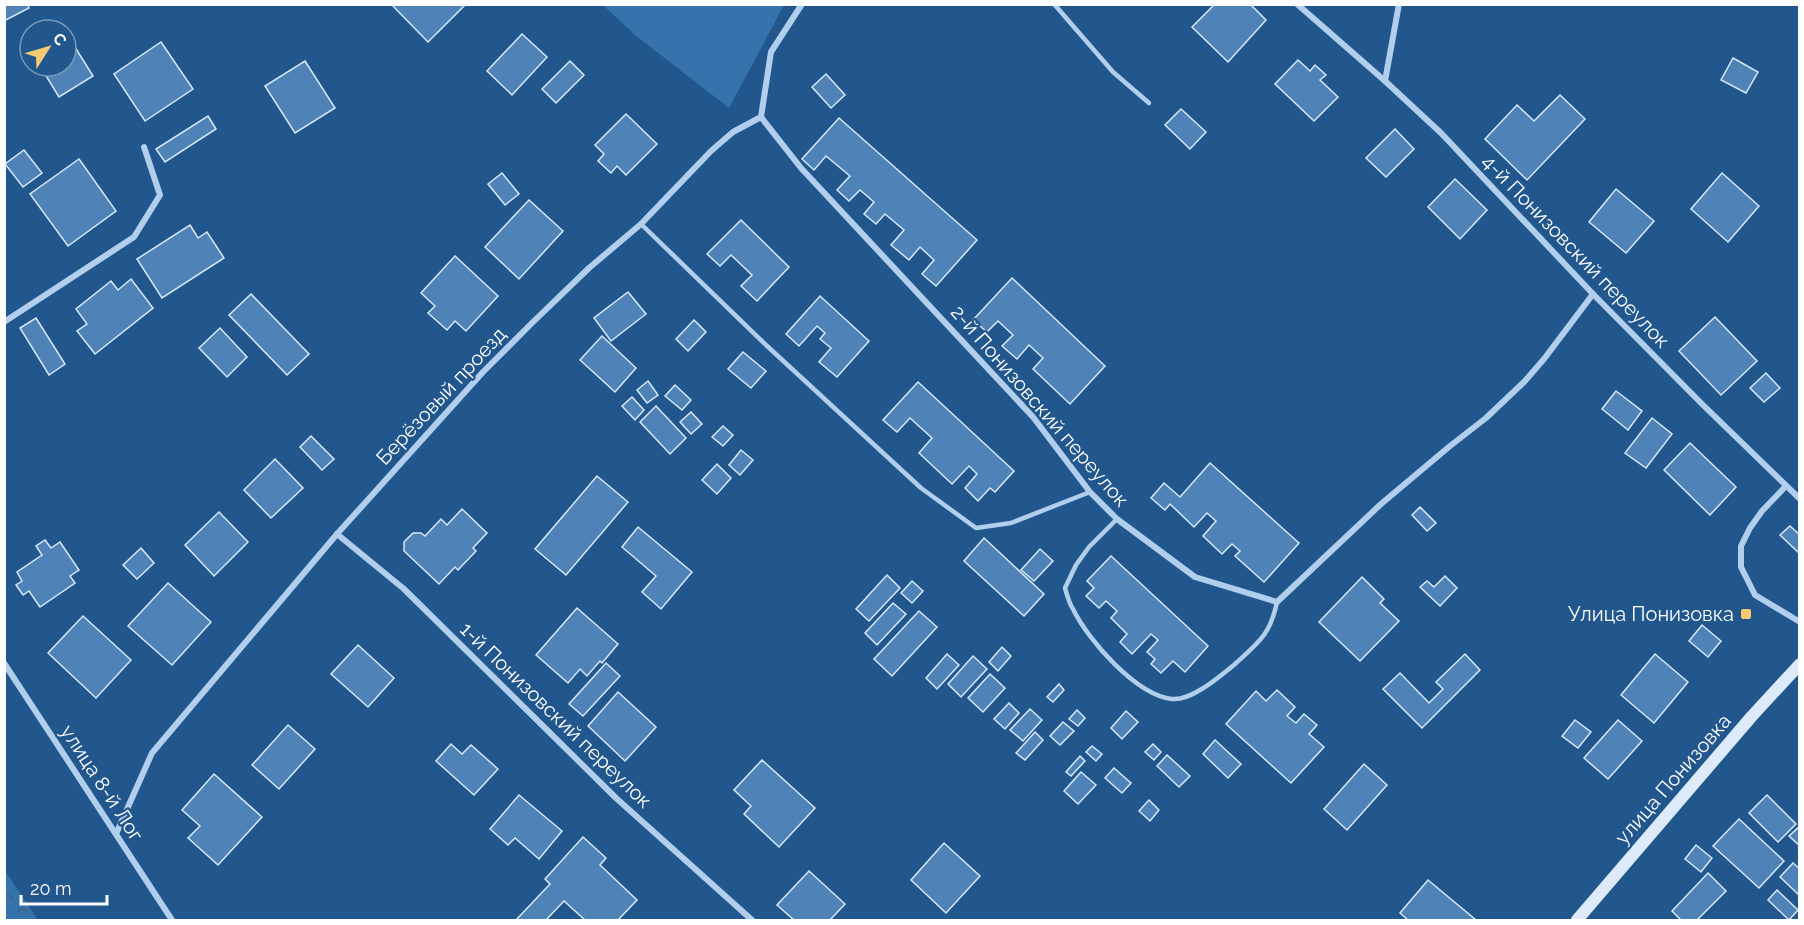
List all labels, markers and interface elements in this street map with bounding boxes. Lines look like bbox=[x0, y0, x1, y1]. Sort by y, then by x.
north arrow bbox=[18, 18, 78, 78]
text: С bbox=[49, 29, 70, 49]
street label: 4-й Понизовский переулок bbox=[1477, 149, 1675, 353]
street label: 2-й Понизовский переулок bbox=[946, 300, 1134, 512]
street label: Берёзовый проезд bbox=[371, 322, 511, 470]
place label: Улица Понизовка bbox=[1568, 602, 1734, 626]
marker: Улица Понизовка bbox=[1739, 607, 1753, 621]
street label: 1-й Понизовский переулок bbox=[455, 617, 657, 813]
street label: улица Понизовка bbox=[1610, 709, 1736, 849]
street label: улица 8-й Лог bbox=[56, 720, 148, 846]
scale bar bbox=[21, 868, 106, 906]
text: 20 m bbox=[30, 878, 72, 899]

